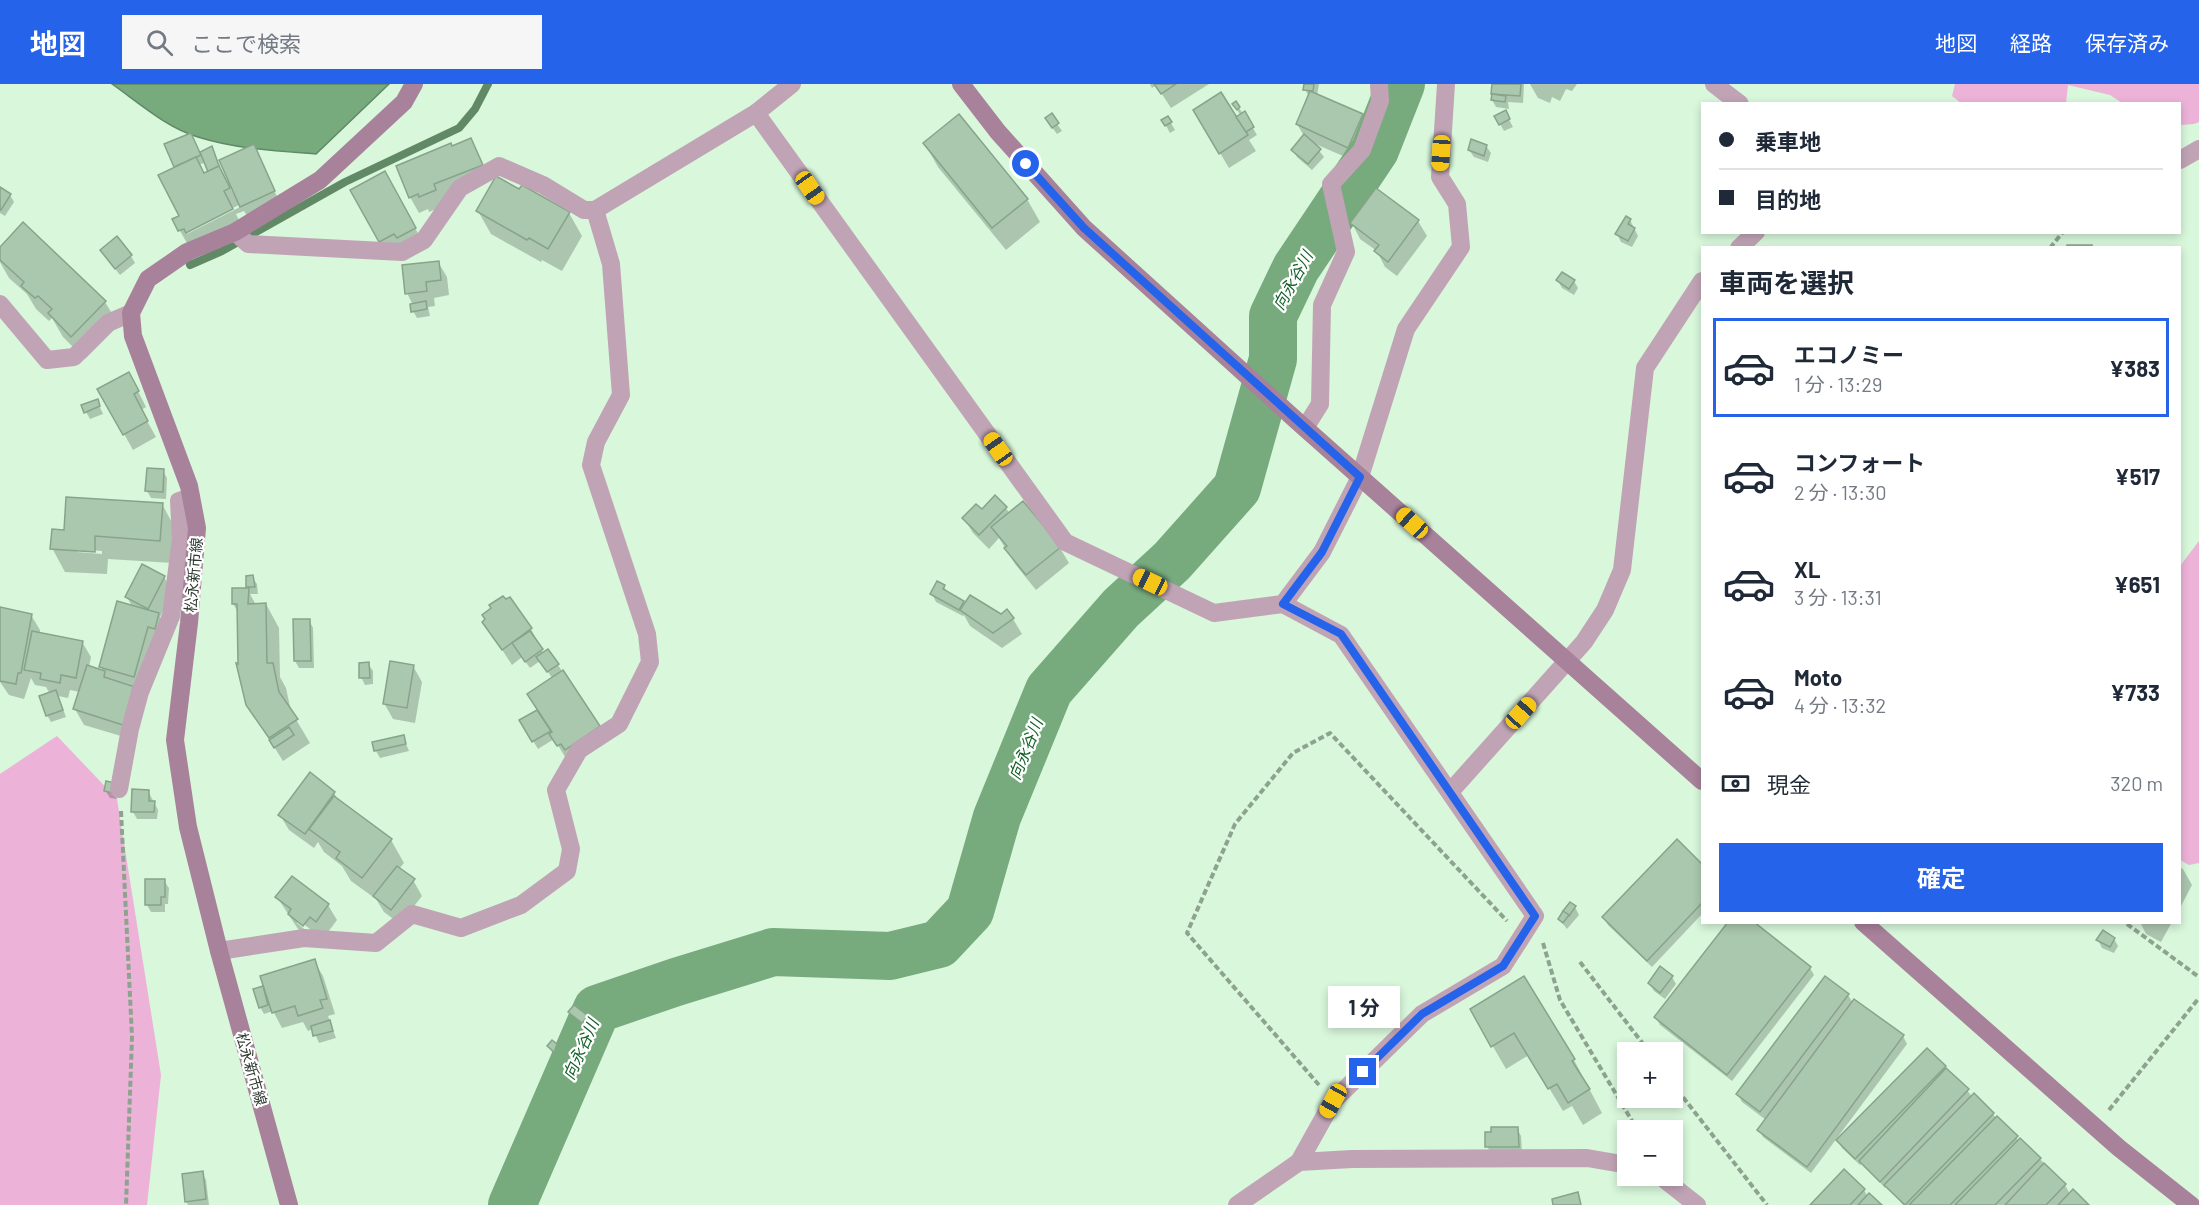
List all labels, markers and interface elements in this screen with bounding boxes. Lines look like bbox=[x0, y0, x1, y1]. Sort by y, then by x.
search box bbox=[122, 15, 542, 69]
text: 地図 bbox=[30, 26, 86, 60]
icon: search bbox=[143, 26, 176, 59]
text: ここで検索 bbox=[191, 30, 301, 56]
text: 地図 bbox=[1935, 30, 1977, 55]
text: 経路 bbox=[2010, 30, 2052, 55]
text: 保存済み bbox=[2085, 30, 2169, 55]
text: 乗車地 bbox=[1755, 128, 1821, 154]
car bbox=[1431, 134, 1451, 172]
route start bbox=[1012, 150, 1039, 177]
car bbox=[792, 168, 828, 208]
text: 目的地 bbox=[1755, 186, 1821, 212]
water label: 向永谷川 bbox=[1268, 246, 1317, 313]
text: 車両を選択 bbox=[1719, 266, 1854, 298]
icon: car bbox=[1722, 341, 1776, 395]
text: エコノミー bbox=[1794, 341, 1904, 367]
text: ¥383 bbox=[2109, 355, 2160, 381]
text: 1 分 · 13:29 bbox=[1794, 372, 1882, 396]
car bbox=[980, 429, 1016, 469]
icon: car bbox=[1722, 449, 1776, 503]
text: コンフォート bbox=[1794, 449, 1925, 475]
text: ¥517 bbox=[2115, 463, 2160, 489]
text: 2 分 · 13:30 bbox=[1794, 480, 1887, 504]
car bbox=[1393, 504, 1431, 542]
street label: 松永新市線 bbox=[181, 537, 205, 613]
text: XL bbox=[1794, 556, 1820, 582]
icon: car bbox=[1722, 557, 1776, 611]
car bbox=[1130, 566, 1170, 598]
text: ¥651 bbox=[2114, 571, 2160, 597]
text: 3 分 · 13:31 bbox=[1794, 585, 1882, 609]
text: Moto bbox=[1794, 664, 1842, 690]
icon: car bbox=[1722, 665, 1776, 719]
text: ¥733 bbox=[2110, 679, 2160, 705]
text: 4 分 · 13:32 bbox=[1794, 693, 1886, 717]
car bbox=[1502, 694, 1540, 732]
water label: 向永谷川 bbox=[1004, 714, 1047, 782]
icon: cash bbox=[1719, 767, 1752, 800]
text: 現金 bbox=[1767, 771, 1811, 797]
text: 320 m bbox=[2110, 771, 2163, 795]
button: 確定 bbox=[1719, 843, 2163, 912]
callout: 1 分 bbox=[1327, 985, 1399, 1027]
text: 1 分 bbox=[1348, 995, 1380, 1019]
water label: 向永谷川 bbox=[558, 1014, 603, 1082]
street label: 松永新市線 bbox=[233, 1030, 271, 1108]
map controls bbox=[1617, 1042, 1683, 1186]
button: + bbox=[1617, 1042, 1683, 1108]
route end bbox=[1349, 1058, 1376, 1085]
car bbox=[1316, 1081, 1350, 1121]
button: − bbox=[1617, 1120, 1683, 1186]

